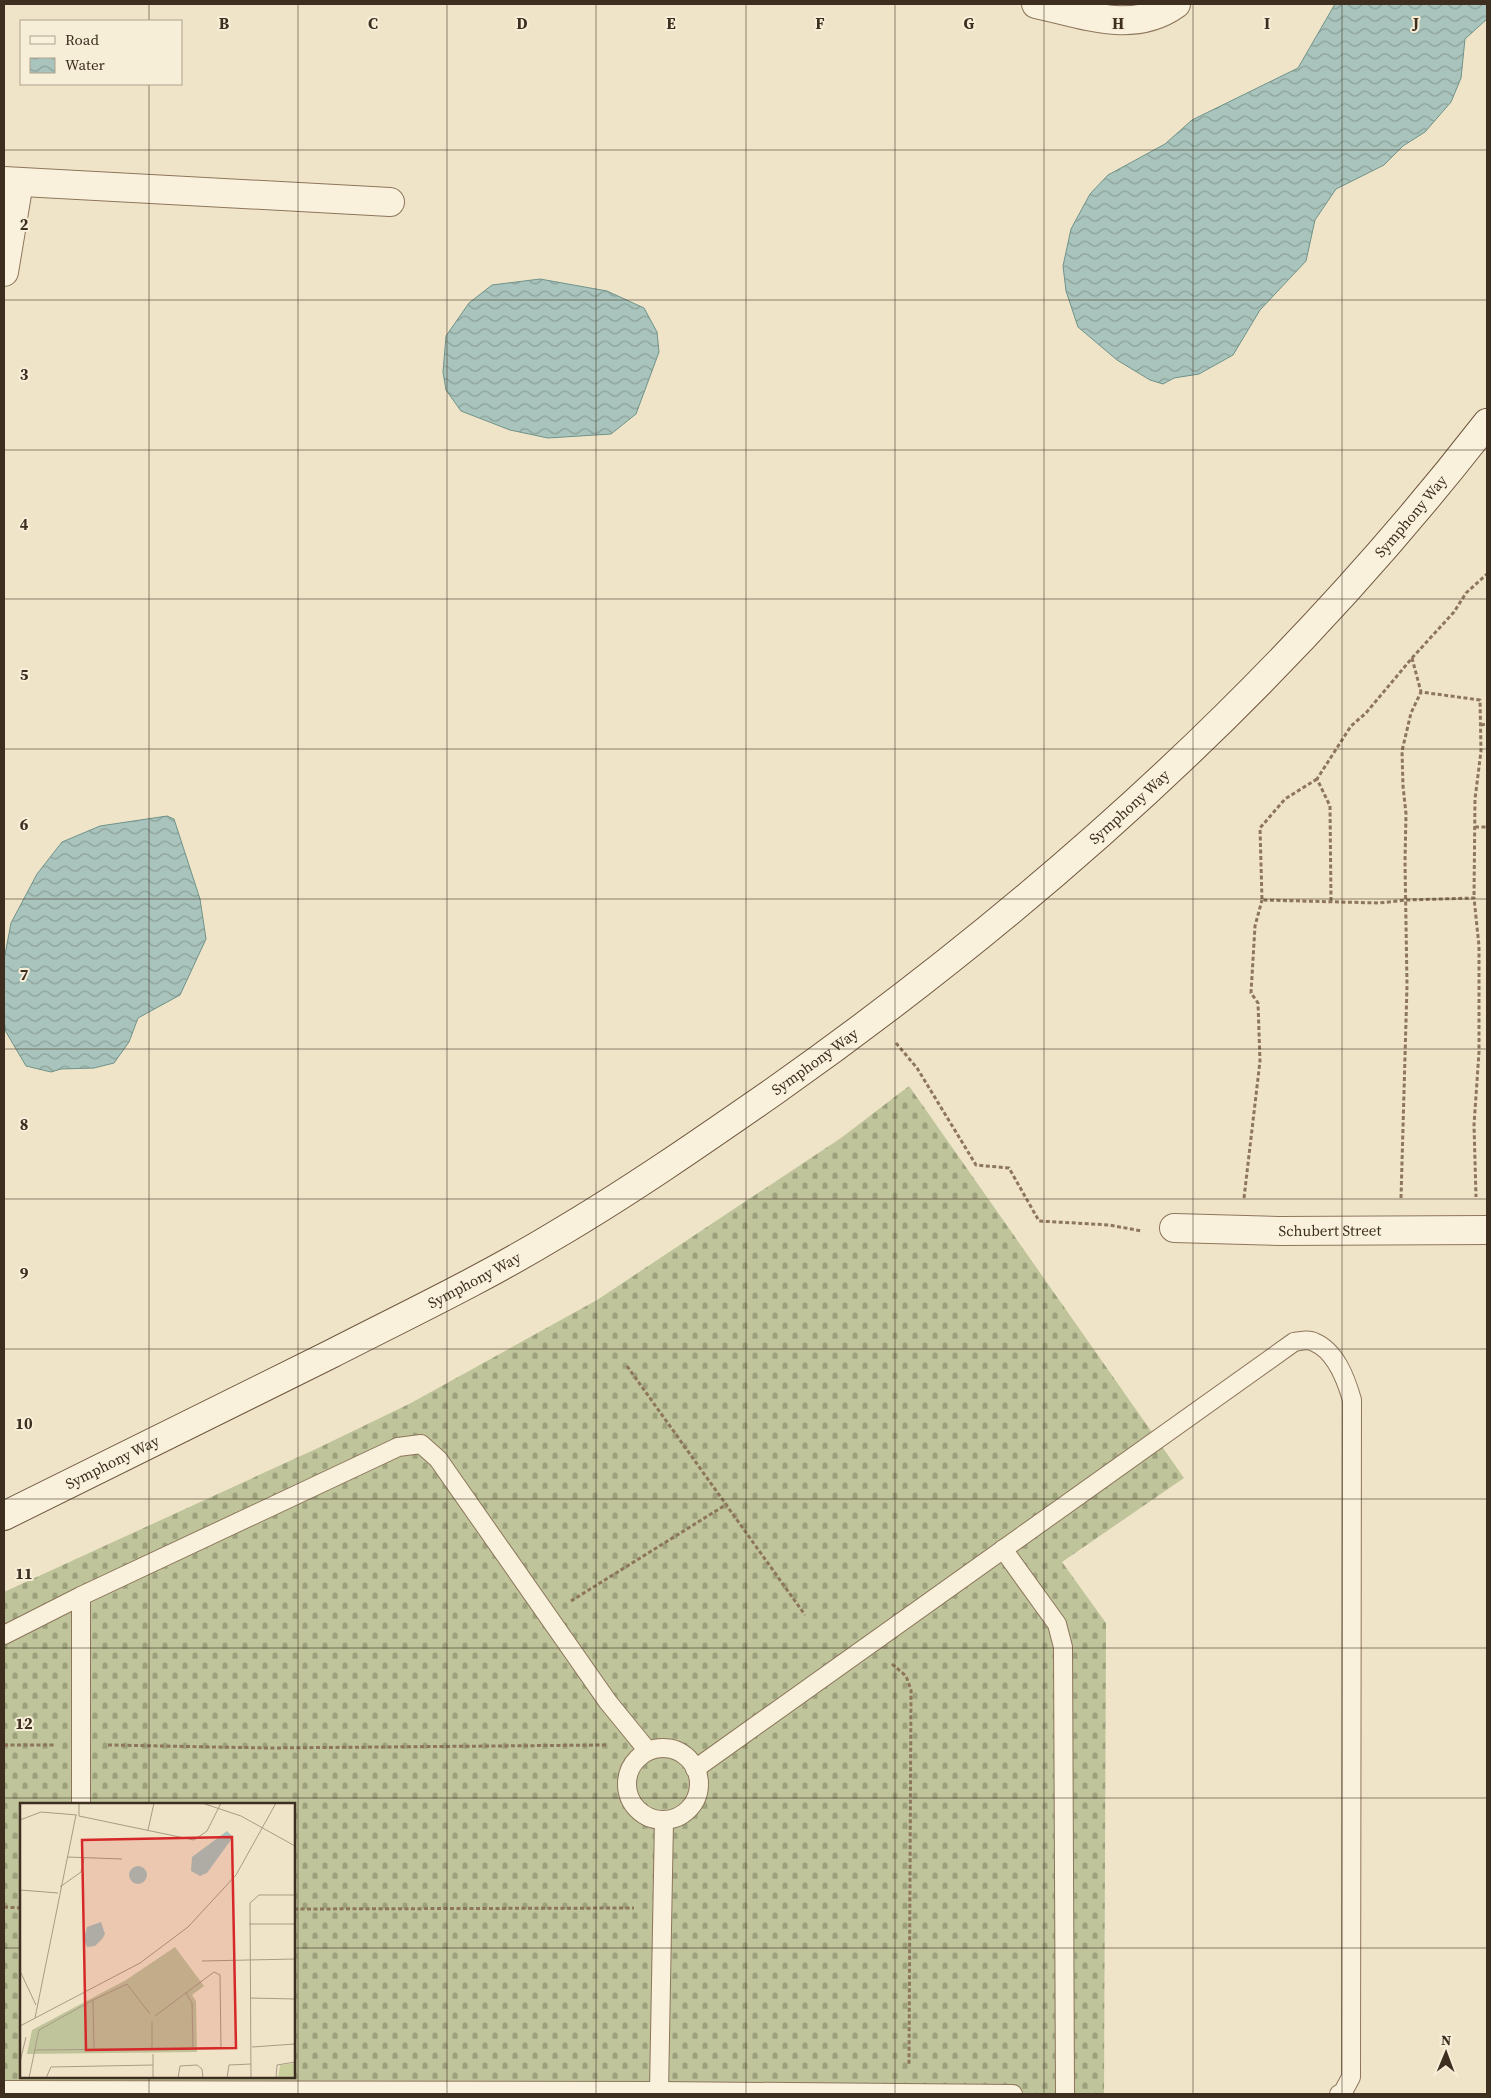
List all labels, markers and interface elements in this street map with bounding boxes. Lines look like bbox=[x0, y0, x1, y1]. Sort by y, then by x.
text: B bbox=[219, 12, 230, 34]
text: C bbox=[368, 12, 378, 34]
text: D bbox=[516, 12, 528, 34]
text: E bbox=[666, 12, 676, 34]
text: F bbox=[815, 12, 825, 34]
text: G bbox=[964, 12, 975, 34]
text: H bbox=[1112, 12, 1124, 34]
text: I bbox=[1264, 12, 1270, 34]
text: J bbox=[1412, 12, 1419, 34]
legend bbox=[20, 20, 182, 85]
text: Road bbox=[65, 29, 99, 50]
text: Water bbox=[65, 54, 106, 75]
text: 2 bbox=[20, 213, 29, 235]
text: 3 bbox=[20, 363, 29, 385]
street label: Symphony Way bbox=[1369, 470, 1452, 562]
text: 4 bbox=[20, 513, 29, 535]
text: 5 bbox=[20, 663, 29, 685]
street label: Symphony Way bbox=[1084, 764, 1174, 849]
text: 6 bbox=[20, 813, 29, 835]
text: 7 bbox=[20, 963, 29, 985]
street label: Symphony Way bbox=[767, 1023, 862, 1100]
text: 8 bbox=[20, 1113, 28, 1135]
street label: Schubert Street bbox=[1279, 1220, 1381, 1241]
street label: Symphony Way bbox=[424, 1246, 525, 1313]
text: 9 bbox=[20, 1262, 29, 1284]
text: 10 bbox=[15, 1412, 33, 1434]
street label: Symphony Way bbox=[62, 1430, 163, 1494]
text: 11 bbox=[15, 1562, 33, 1584]
text: 12 bbox=[15, 1712, 33, 1734]
inset map bbox=[20, 1803, 295, 2078]
north arrow bbox=[1421, 2028, 1471, 2078]
text: N bbox=[1441, 2030, 1452, 2050]

